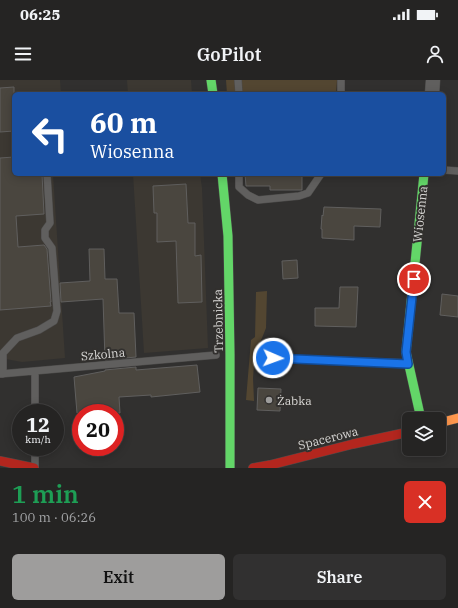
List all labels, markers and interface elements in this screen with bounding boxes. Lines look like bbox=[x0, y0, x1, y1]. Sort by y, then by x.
text: 06:25 bbox=[20, 5, 61, 24]
icon: menu bbox=[12, 43, 34, 65]
text: GoPilot bbox=[197, 43, 261, 66]
icon: person bbox=[424, 43, 446, 65]
text: 60 m bbox=[90, 104, 157, 141]
icon: left bbox=[24, 108, 76, 160]
text: Wiosenna bbox=[90, 140, 174, 163]
street label: Wiosenna bbox=[410, 185, 430, 243]
pin bbox=[397, 262, 431, 296]
icon: arrive bbox=[403, 268, 425, 290]
street label: Trzebnicka bbox=[210, 289, 226, 353]
position arrow bbox=[252, 337, 294, 379]
street label: Szkolna bbox=[80, 345, 126, 363]
place label: Żabka bbox=[277, 393, 312, 408]
marker: Żabka bbox=[264, 395, 274, 405]
speed limit sign: 20 bbox=[72, 404, 124, 456]
text: 12 bbox=[26, 411, 50, 438]
map controls bbox=[402, 412, 446, 456]
button: layers bbox=[402, 412, 446, 456]
street label: Spacerowa bbox=[296, 423, 360, 453]
text: km/h bbox=[25, 433, 51, 446]
text: 1 min bbox=[12, 478, 79, 510]
button: close bbox=[404, 481, 446, 523]
text: 100 m · 06:26 bbox=[12, 509, 96, 526]
button: Exit bbox=[12, 554, 225, 600]
button: Share bbox=[233, 554, 446, 600]

